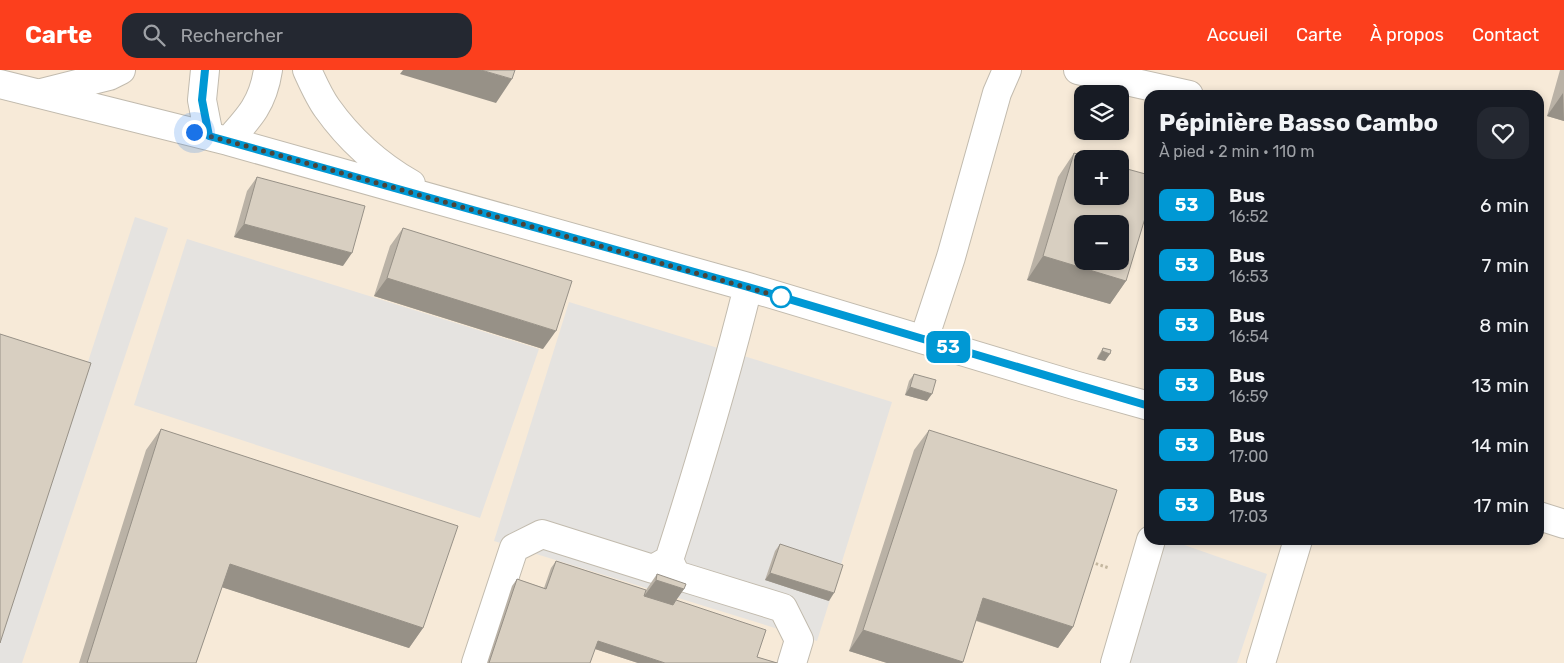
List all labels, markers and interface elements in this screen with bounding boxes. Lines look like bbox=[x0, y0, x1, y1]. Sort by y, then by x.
search box bbox=[122, 13, 472, 58]
text: Carte bbox=[25, 21, 92, 49]
icon: search bbox=[140, 21, 168, 49]
text: Rechercher bbox=[180, 24, 283, 47]
text: Accueil bbox=[1207, 24, 1268, 46]
text: Carte bbox=[1296, 24, 1342, 46]
text: À propos bbox=[1370, 24, 1444, 46]
text: Contact bbox=[1472, 24, 1539, 46]
map controls bbox=[1074, 85, 1129, 270]
button: layers bbox=[1074, 85, 1129, 140]
button: heart bbox=[1477, 107, 1529, 159]
text: Pépinière Basso Cambo bbox=[1159, 109, 1438, 137]
your location bbox=[182, 120, 207, 145]
text: À pied · 2 min · 110 m bbox=[1159, 142, 1314, 161]
button: + bbox=[1074, 150, 1129, 205]
text: Bus bbox=[1229, 184, 1265, 207]
text: 53 bbox=[1175, 194, 1198, 216]
text: 6 min bbox=[1480, 194, 1529, 217]
text: 16:52 bbox=[1229, 207, 1269, 226]
button: − bbox=[1074, 215, 1129, 270]
text: Bus bbox=[1229, 244, 1265, 267]
text: 53 bbox=[1175, 254, 1198, 276]
text: 7 min bbox=[1482, 254, 1529, 277]
text: 16:53 bbox=[1229, 267, 1269, 286]
unlabelled marker bbox=[770, 286, 792, 308]
text: Bus bbox=[1229, 304, 1265, 327]
text: 53 bbox=[1175, 314, 1198, 336]
text: 8 min bbox=[1479, 314, 1529, 337]
text: 16:54 bbox=[1229, 327, 1269, 346]
line badge: 53 bbox=[926, 331, 970, 363]
text: 53 bbox=[936, 336, 960, 358]
text: Bus bbox=[1229, 364, 1265, 387]
text: 53 bbox=[1175, 374, 1198, 396]
text: 13 min bbox=[1472, 374, 1529, 397]
text: 16:59 bbox=[1229, 387, 1269, 406]
text: Bus bbox=[1229, 424, 1265, 447]
text: 53 bbox=[1175, 434, 1198, 456]
text: 14 min bbox=[1471, 434, 1529, 457]
text: 17:00 bbox=[1229, 447, 1268, 466]
text: Bus bbox=[1229, 484, 1265, 507]
text: 53 bbox=[1175, 494, 1198, 516]
text: 17 min bbox=[1473, 494, 1529, 517]
text: 17:03 bbox=[1229, 507, 1268, 526]

